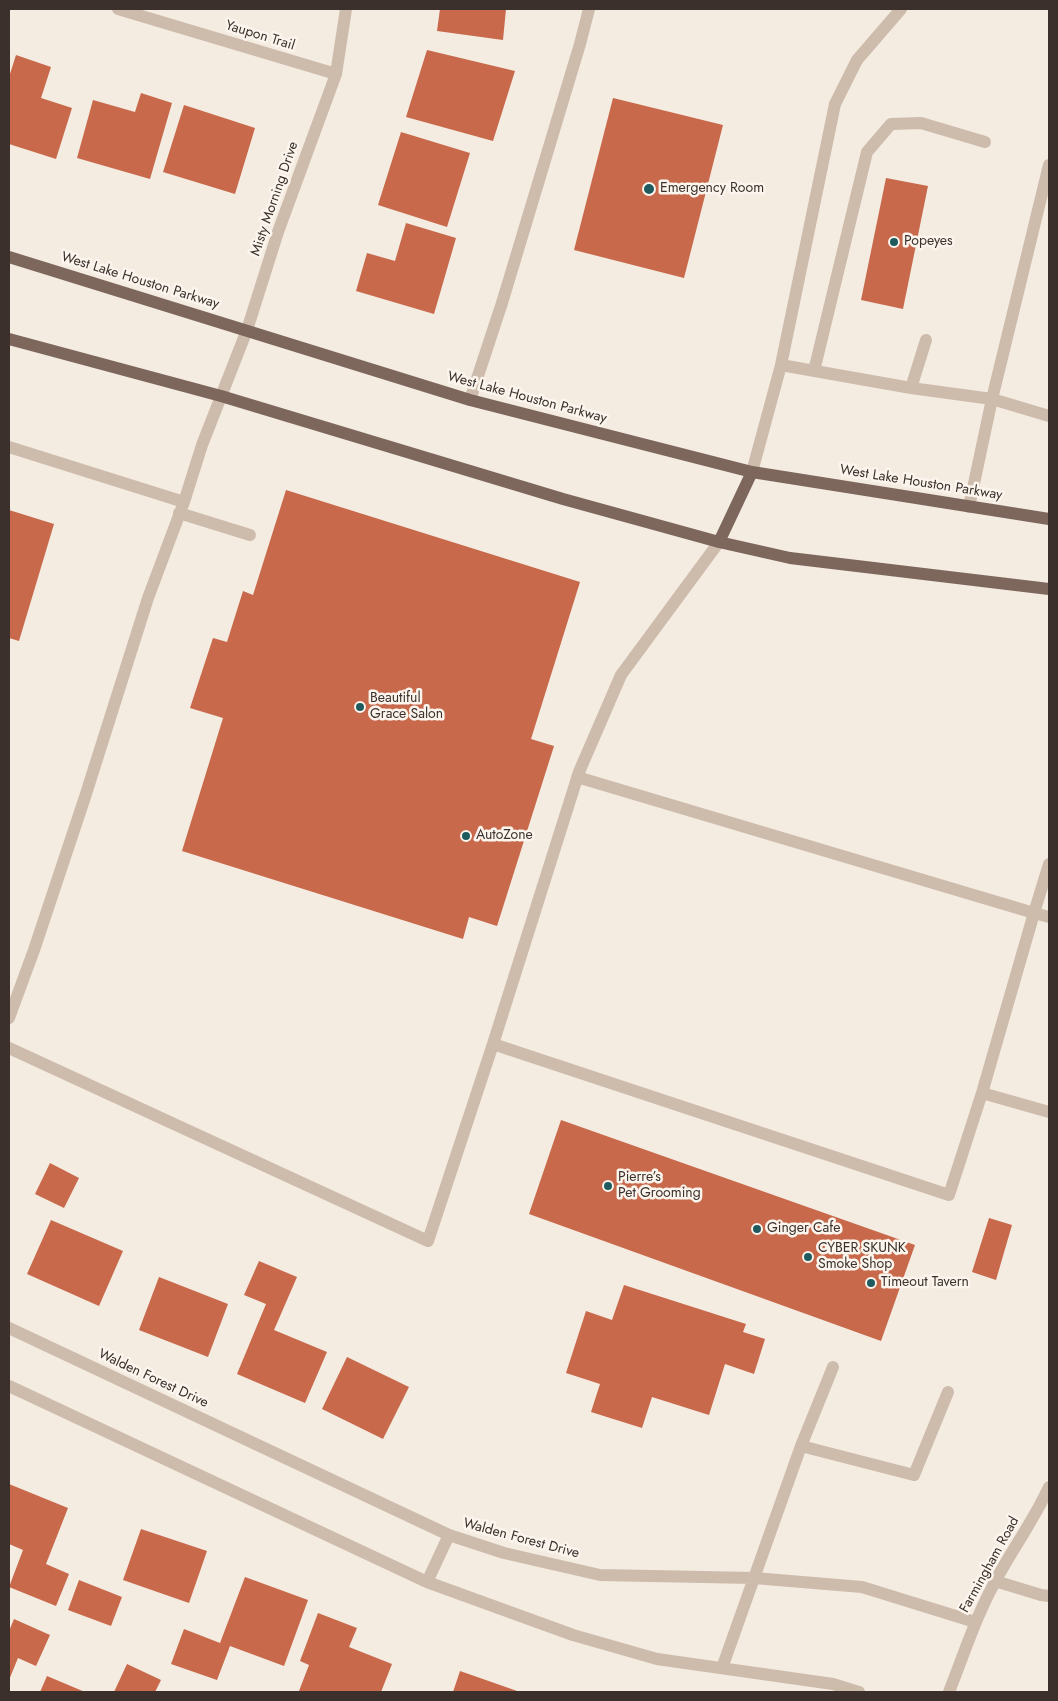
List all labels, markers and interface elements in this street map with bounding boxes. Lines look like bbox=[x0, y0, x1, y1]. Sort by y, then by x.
street label: Yaupon Trail bbox=[223, 18, 297, 54]
street label: Misty Morning Drive bbox=[248, 140, 302, 258]
place label: Emergency Room bbox=[660, 181, 764, 197]
marker: Emergency Room bbox=[642, 182, 656, 196]
place label: Popeyes bbox=[904, 234, 953, 250]
marker: Popeyes bbox=[888, 236, 900, 248]
street label: West Lake Houston Parkway bbox=[59, 249, 221, 313]
street label: West Lake Houston Parkway bbox=[446, 369, 608, 427]
street label: West Lake Houston Parkway bbox=[839, 462, 1003, 504]
place label: Beautiful Grace Salon bbox=[370, 691, 443, 724]
marker: Beautiful Grace Salon bbox=[354, 701, 366, 713]
place label: AutoZone bbox=[476, 828, 533, 844]
marker: AutoZone bbox=[460, 830, 472, 842]
place label: Pierre’s Pet Grooming bbox=[618, 1170, 701, 1202]
marker: Pierre’s Pet Grooming bbox=[602, 1180, 614, 1192]
place label: Ginger Cafe bbox=[767, 1221, 841, 1237]
marker: Ginger Cafe bbox=[751, 1223, 763, 1235]
place label: CYBER SKUNK Smoke Shop bbox=[818, 1241, 906, 1274]
marker: CYBER SKUNK Smoke Shop bbox=[802, 1251, 814, 1263]
place label: Timeout Tavern bbox=[881, 1275, 969, 1291]
marker: Timeout Tavern bbox=[865, 1277, 877, 1289]
street label: Walden Forest Drive bbox=[95, 1346, 211, 1412]
street label: Farmingham Road bbox=[957, 1514, 1023, 1616]
street label: Walden Forest Drive bbox=[461, 1515, 581, 1563]

